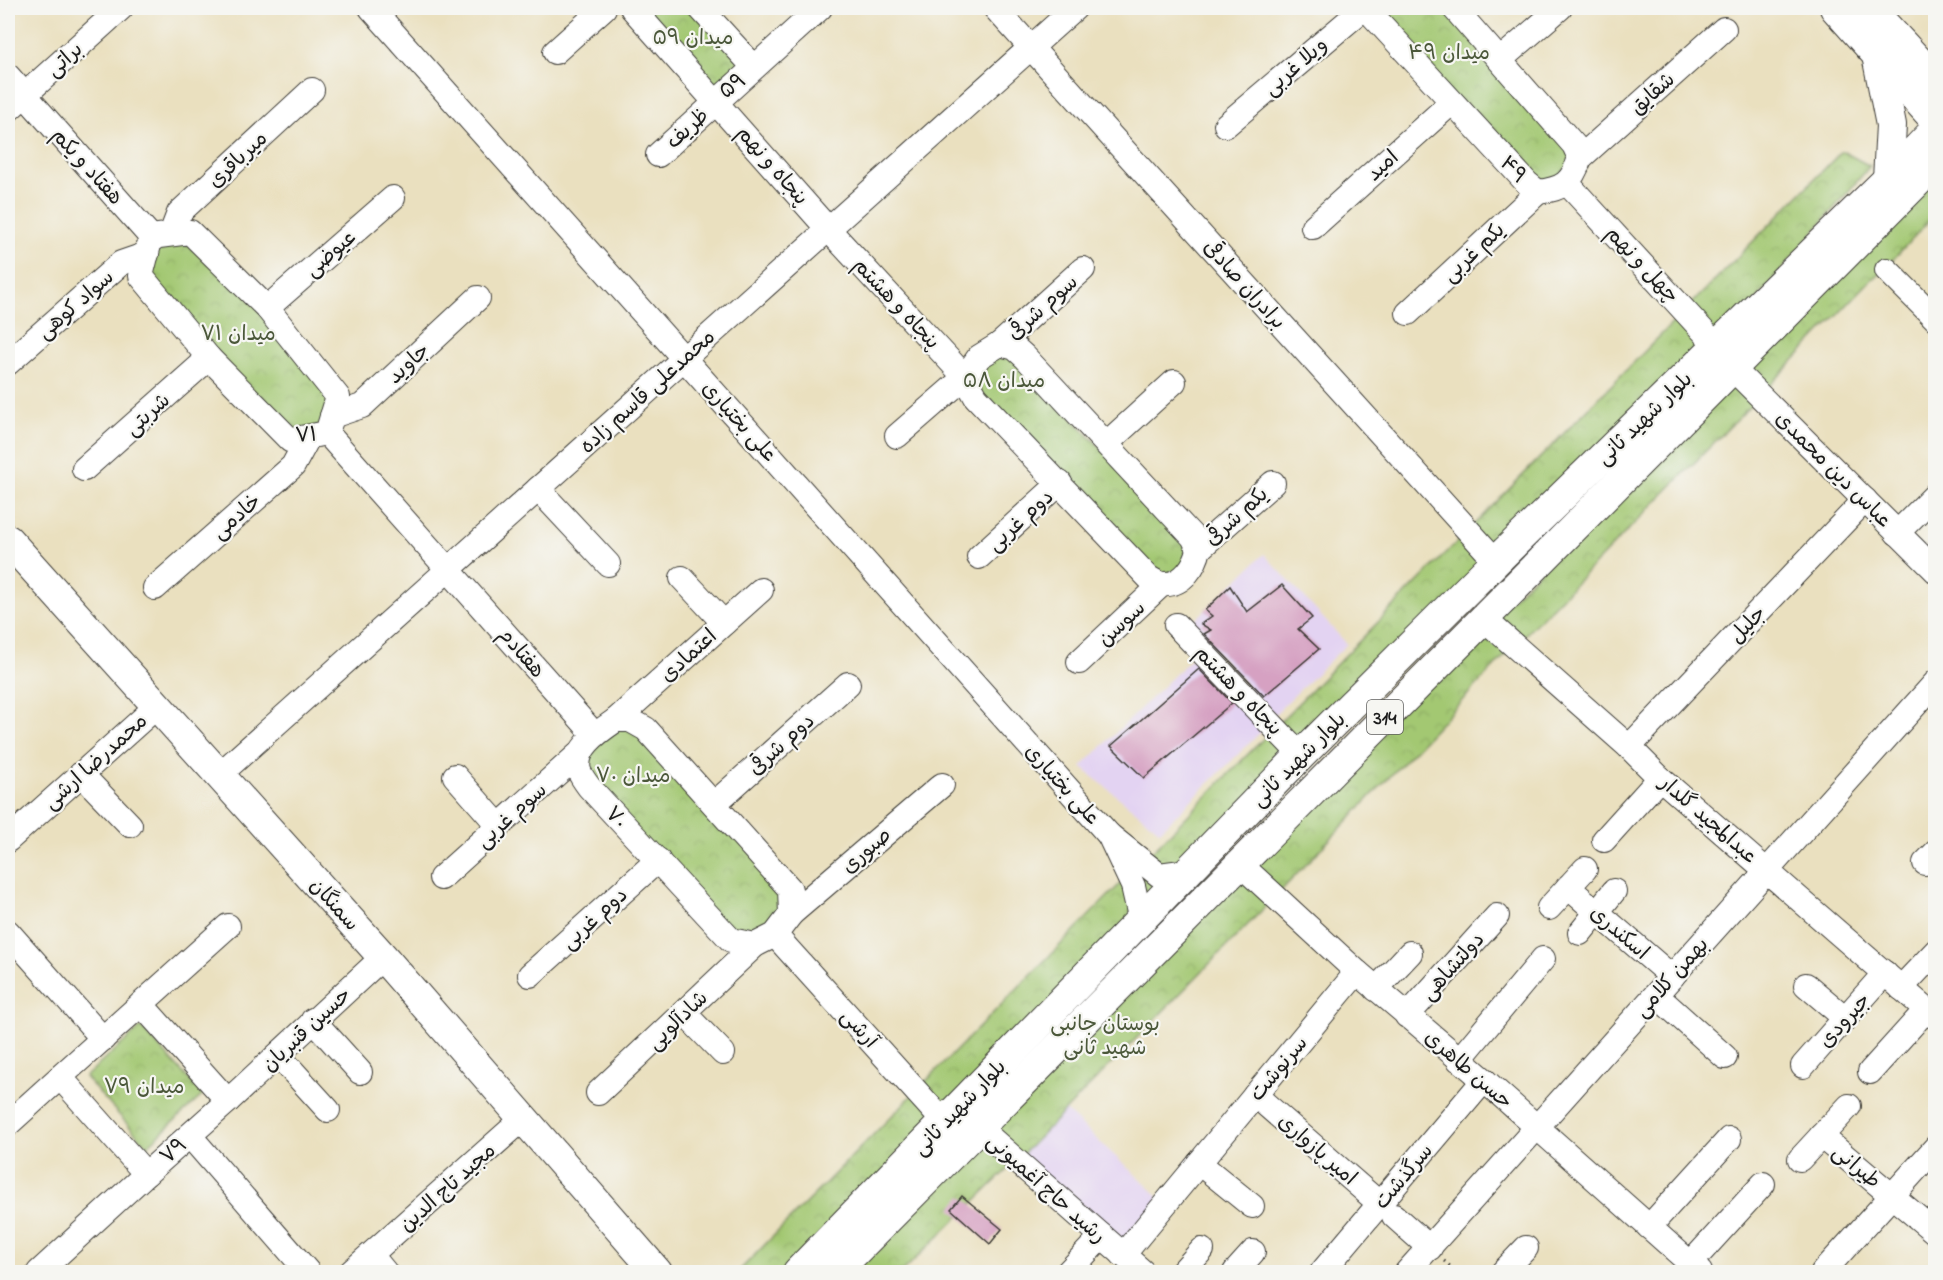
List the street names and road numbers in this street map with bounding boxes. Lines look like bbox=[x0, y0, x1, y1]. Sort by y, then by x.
street label: ویلا غربی bbox=[1258, 31, 1335, 104]
street label: براتی bbox=[40, 36, 91, 85]
street label: ۵۹ bbox=[713, 66, 753, 107]
street label: شقایق bbox=[1624, 66, 1683, 123]
street label: ظریف bbox=[660, 102, 717, 157]
street label: پنجاه و نهم bbox=[728, 120, 815, 213]
street label: هفتاد و یکم bbox=[44, 122, 129, 213]
street label: میرباقری bbox=[202, 125, 275, 196]
street label: امید bbox=[1361, 144, 1406, 189]
street label: ۴۹ bbox=[1492, 150, 1533, 191]
street label: یکم غربی bbox=[1436, 216, 1512, 290]
street label: چهل و نهم bbox=[1598, 220, 1685, 311]
street label: عیوضی bbox=[299, 224, 364, 285]
street label: برادران صادقی bbox=[1195, 234, 1292, 337]
street label: پنجاه و هشتم bbox=[845, 252, 946, 357]
street label: سواد کوهی bbox=[31, 264, 121, 348]
street label: سوم شرقی bbox=[1001, 268, 1085, 349]
street label: محمدعلی قاسم زاده bbox=[574, 323, 723, 462]
street label: جاوید bbox=[381, 337, 437, 392]
street label: بلوار شهید ثانی bbox=[1590, 366, 1700, 473]
street label: علی بختیاری bbox=[694, 375, 783, 470]
street label: شربتی bbox=[119, 387, 178, 444]
street label: عباس دین محمدی bbox=[1767, 405, 1898, 536]
street label: ۷۱ bbox=[294, 420, 318, 452]
street label: یکم شرقی bbox=[1199, 481, 1276, 554]
street label: دوم غربی bbox=[981, 483, 1061, 560]
street label: خادمی bbox=[206, 487, 269, 548]
street label: سوسن bbox=[1092, 594, 1153, 655]
street label: جلیل bbox=[1723, 600, 1774, 651]
street label: هفتادم bbox=[490, 621, 551, 685]
street label: اعتمادی bbox=[654, 623, 725, 690]
street label: پنجاه و هشتم bbox=[1187, 639, 1289, 743]
road number: 314 bbox=[1367, 700, 1403, 734]
street label: بلوار شهید ثانی bbox=[1245, 706, 1354, 815]
street label: محمدرضا ارشی bbox=[37, 707, 155, 818]
street label: دوم شرقی bbox=[742, 707, 822, 784]
street label: علی بختیاری bbox=[1017, 738, 1106, 833]
street label: عبدالمجید گلدار bbox=[1651, 768, 1763, 872]
street label: سوم غربی bbox=[470, 776, 554, 857]
street label: ۷۰ bbox=[597, 800, 634, 837]
street label: صبوری bbox=[836, 821, 899, 882]
street label: سمنگان bbox=[301, 872, 366, 939]
street label: دوم غربی bbox=[555, 881, 635, 958]
street label: اسکندری bbox=[1582, 899, 1655, 968]
street label: دولتشاهی bbox=[1415, 926, 1492, 1008]
street label: بهمن کلامی bbox=[1628, 931, 1717, 1025]
street label: حسین قنبریان bbox=[256, 981, 359, 1080]
street label: شادآلویی bbox=[641, 985, 716, 1058]
street label: جیرودی bbox=[1812, 987, 1879, 1056]
street label: آرشی bbox=[833, 1003, 885, 1056]
street label: حسن طاهری bbox=[1417, 1024, 1518, 1117]
street label: سرنوشت bbox=[1243, 1030, 1316, 1109]
street label: بلوار شهید ثانی bbox=[907, 1053, 1014, 1163]
street label: امیر پازواری bbox=[1271, 1108, 1363, 1193]
street label: رشید حاج آغمیونی bbox=[979, 1128, 1112, 1251]
street label: ۷۹ bbox=[154, 1131, 195, 1172]
street label: مجید تاج الدین bbox=[393, 1137, 503, 1240]
street label: سرگذشت bbox=[1368, 1138, 1441, 1217]
street label: طیرانی bbox=[1825, 1138, 1887, 1197]

